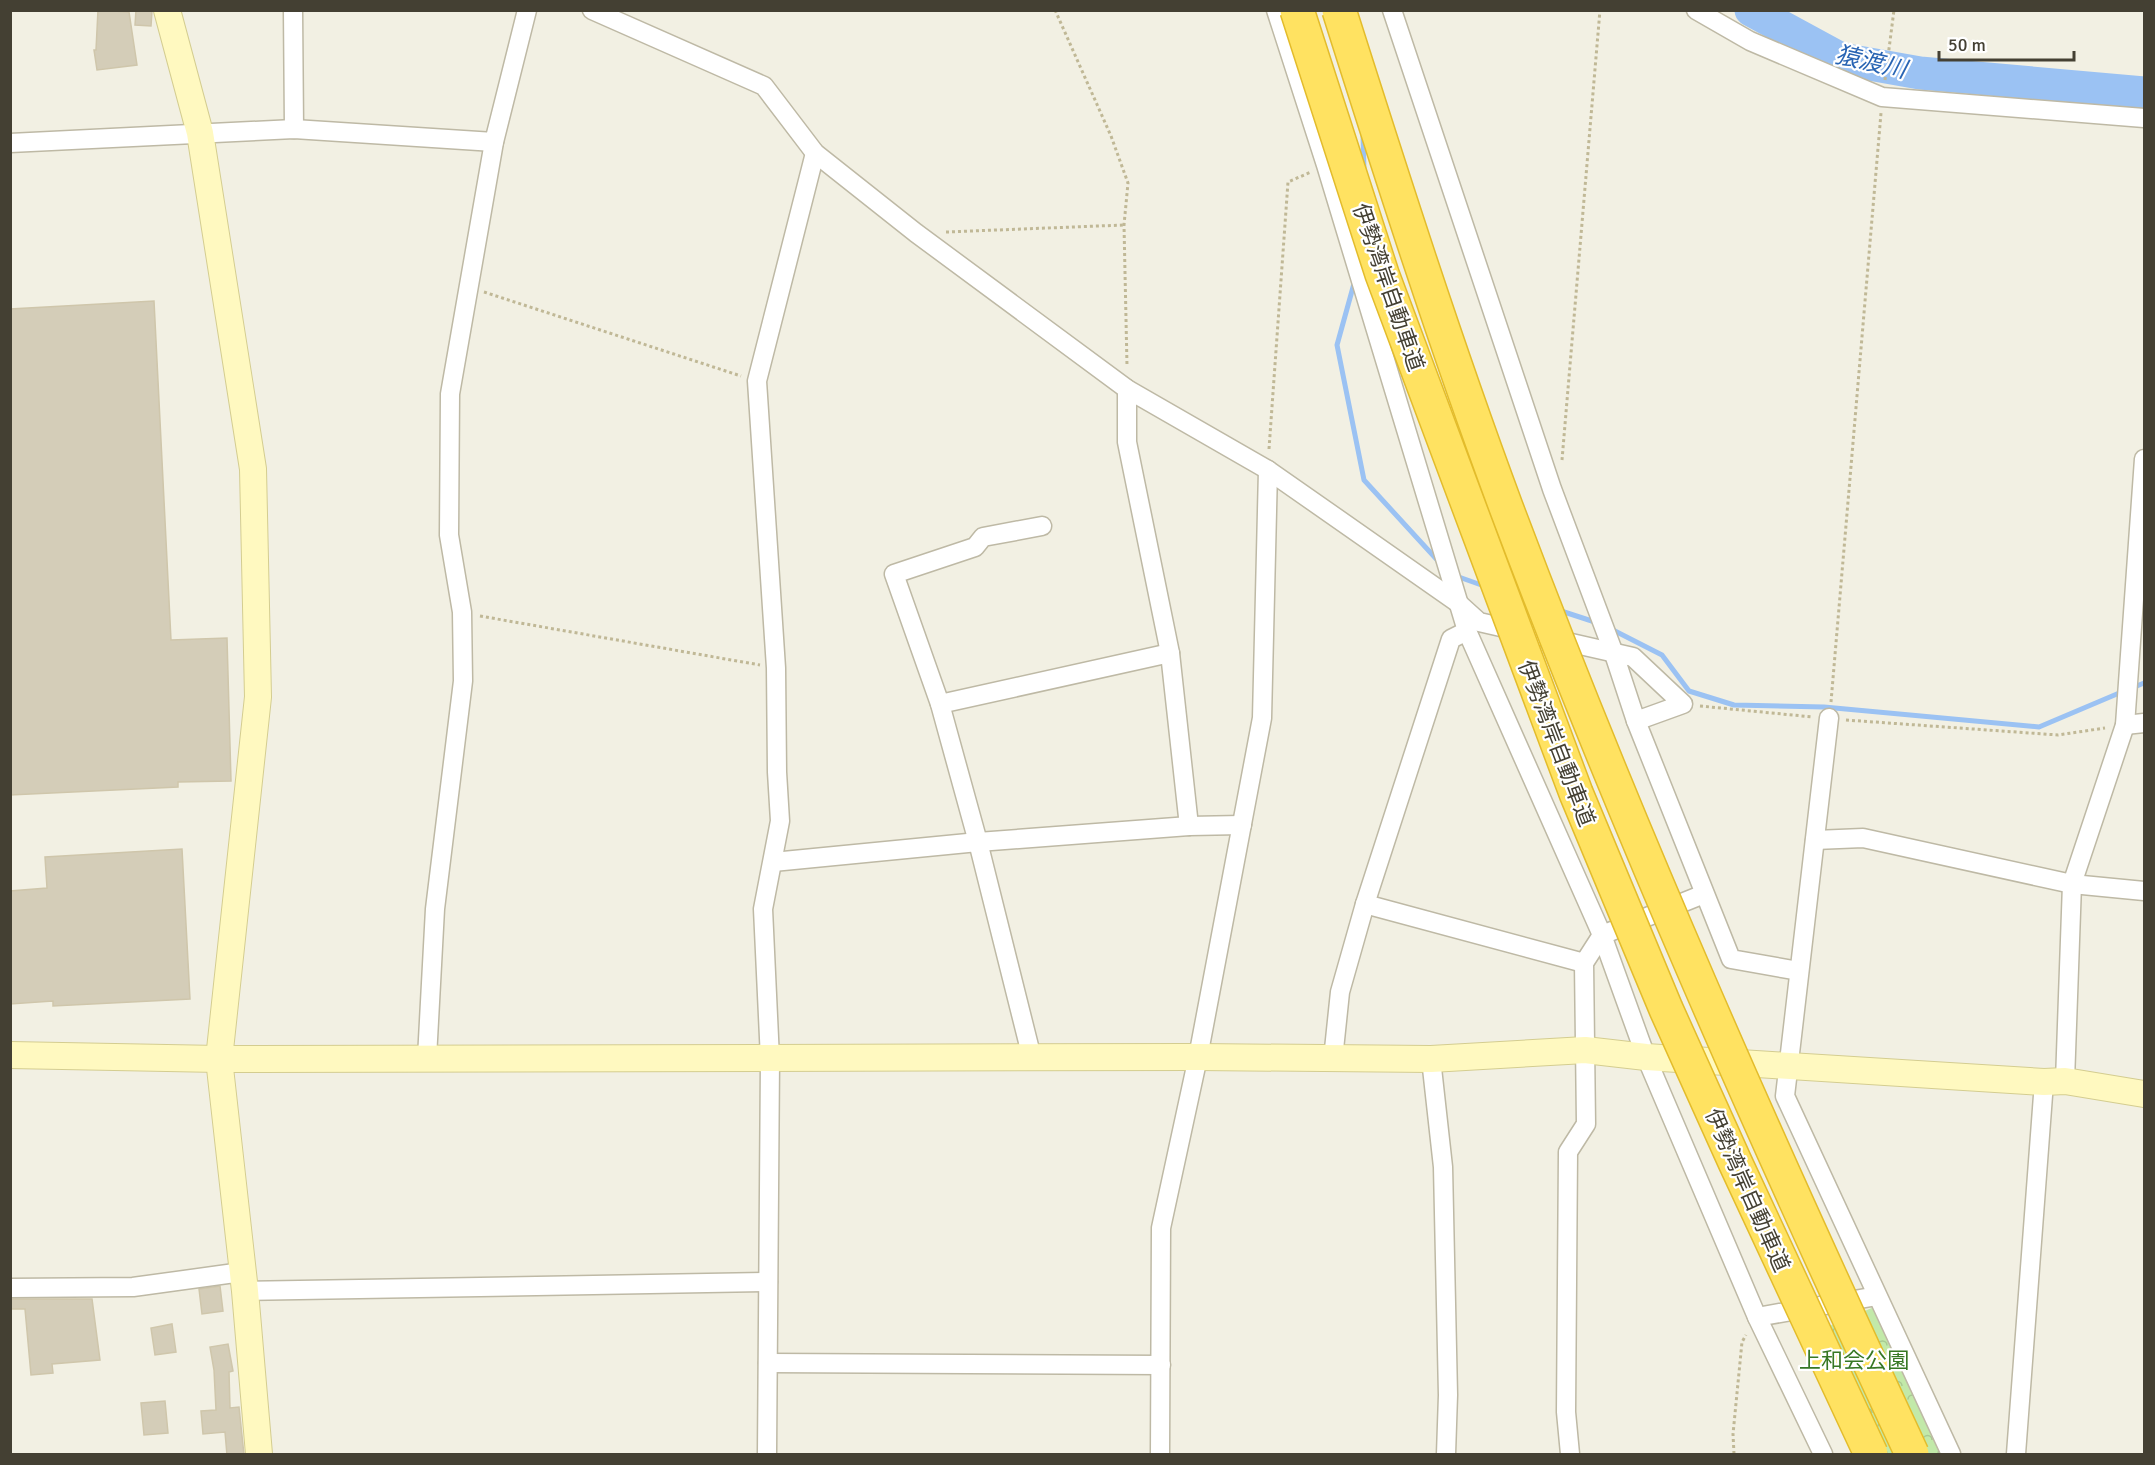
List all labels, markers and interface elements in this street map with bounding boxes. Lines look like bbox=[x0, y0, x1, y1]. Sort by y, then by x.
scale bar bbox=[1939, 24, 2074, 62]
text: 50 m bbox=[1948, 34, 1986, 56]
water label: 猿渡川 bbox=[1833, 39, 1912, 85]
street label: 伊勢湾岸自動車道 bbox=[1347, 200, 1430, 375]
street label: 伊勢湾岸自動車道 bbox=[1512, 656, 1601, 830]
street label: 伊勢湾岸自動車道 bbox=[1699, 1104, 1796, 1276]
park label: 上和会公園 bbox=[1799, 1347, 1909, 1374]

